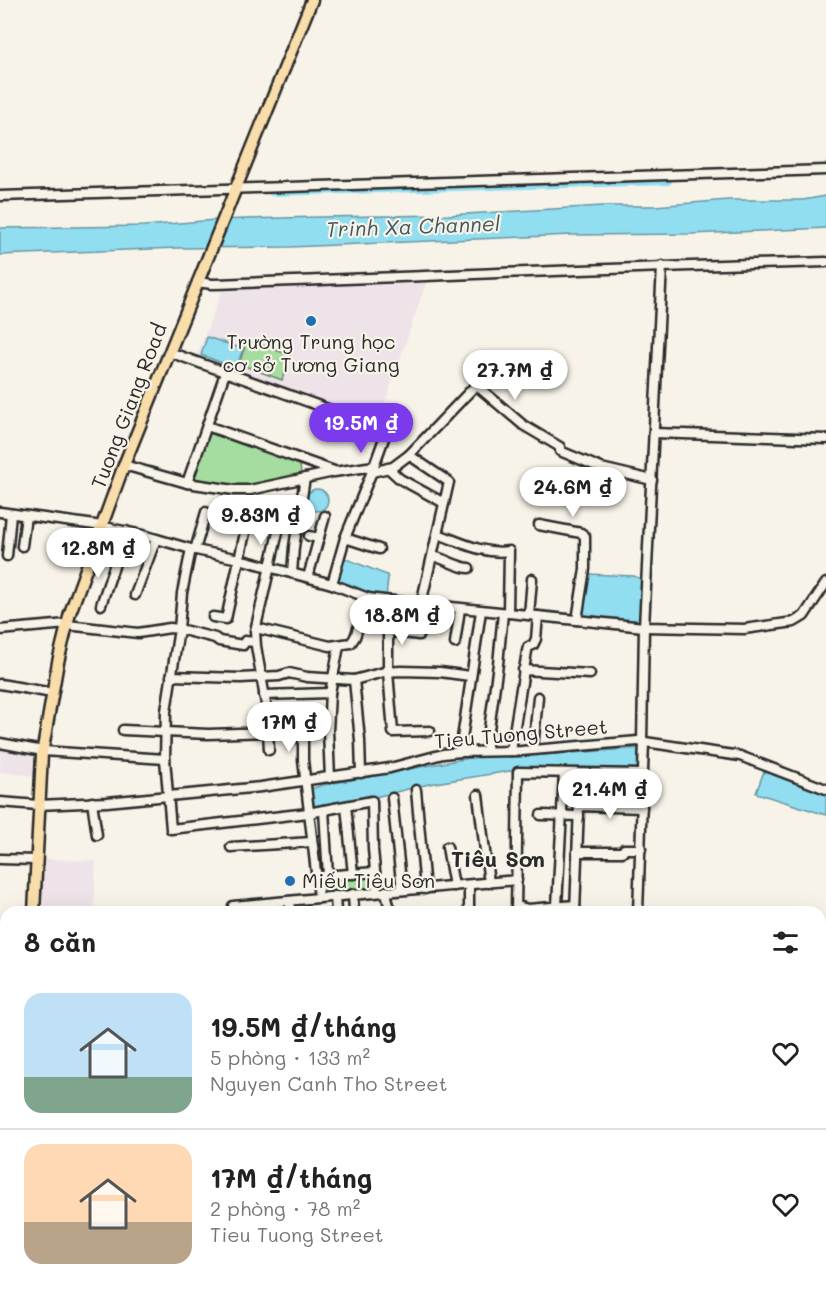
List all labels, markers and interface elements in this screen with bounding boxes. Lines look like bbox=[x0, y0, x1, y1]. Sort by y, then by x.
water label: Trinh Xa Channel bbox=[325, 209, 501, 242]
marker: Trường Trung học cơ sở Tương Giang bbox=[304, 314, 318, 328]
street label: Tuong Giang Road bbox=[85, 319, 172, 492]
place label: Trường Trung học cơ sở Tương Giang bbox=[222, 328, 400, 377]
pin: 27.7M ₫ bbox=[460, 350, 570, 401]
text: 27.7M ₫ bbox=[477, 356, 553, 382]
pin: 19.5M ₫ bbox=[306, 403, 416, 454]
text: 19.5M ₫ bbox=[323, 409, 399, 435]
pin: 24.6M ₫ bbox=[518, 467, 628, 518]
text: 24.6M ₫ bbox=[533, 473, 613, 499]
pin: 9.83M ₫ bbox=[206, 495, 316, 546]
text: 9.83M ₫ bbox=[221, 501, 301, 527]
pin: 12.8M ₫ bbox=[43, 528, 153, 579]
text: 12.8M ₫ bbox=[60, 534, 136, 560]
pin: 18.8M ₫ bbox=[347, 595, 457, 646]
text: 18.8M ₫ bbox=[364, 601, 440, 627]
pin: 17M ₫ bbox=[247, 702, 331, 753]
text: 17M ₫ bbox=[261, 708, 317, 734]
street label: Tieu Tuong Street bbox=[433, 712, 609, 754]
pin: 21.4M ₫ bbox=[555, 769, 665, 820]
text: 21.4M ₫ bbox=[572, 775, 648, 801]
district label: Tiêu Sơn bbox=[451, 844, 545, 873]
place label: Miếu Tiêu Sơn bbox=[302, 867, 435, 893]
marker: Miếu Tiêu Sơn bbox=[283, 874, 297, 888]
text: 8 căn bbox=[24, 925, 96, 959]
icon: filters bbox=[769, 926, 802, 959]
text: 19.5M ₫/tháng bbox=[210, 1010, 397, 1044]
icon: home bbox=[72, 1017, 144, 1089]
icon: heart bbox=[769, 1037, 802, 1070]
text: 5 phòng · 133 m² bbox=[210, 1044, 370, 1070]
text: Nguyen Canh Tho Street bbox=[210, 1070, 447, 1096]
text: 17M ₫/tháng bbox=[210, 1161, 372, 1195]
icon: home bbox=[72, 1168, 144, 1240]
icon: heart bbox=[769, 1188, 802, 1221]
text: 2 phòng · 78 m² bbox=[210, 1195, 360, 1221]
text: Tieu Tuong Street bbox=[210, 1221, 384, 1247]

